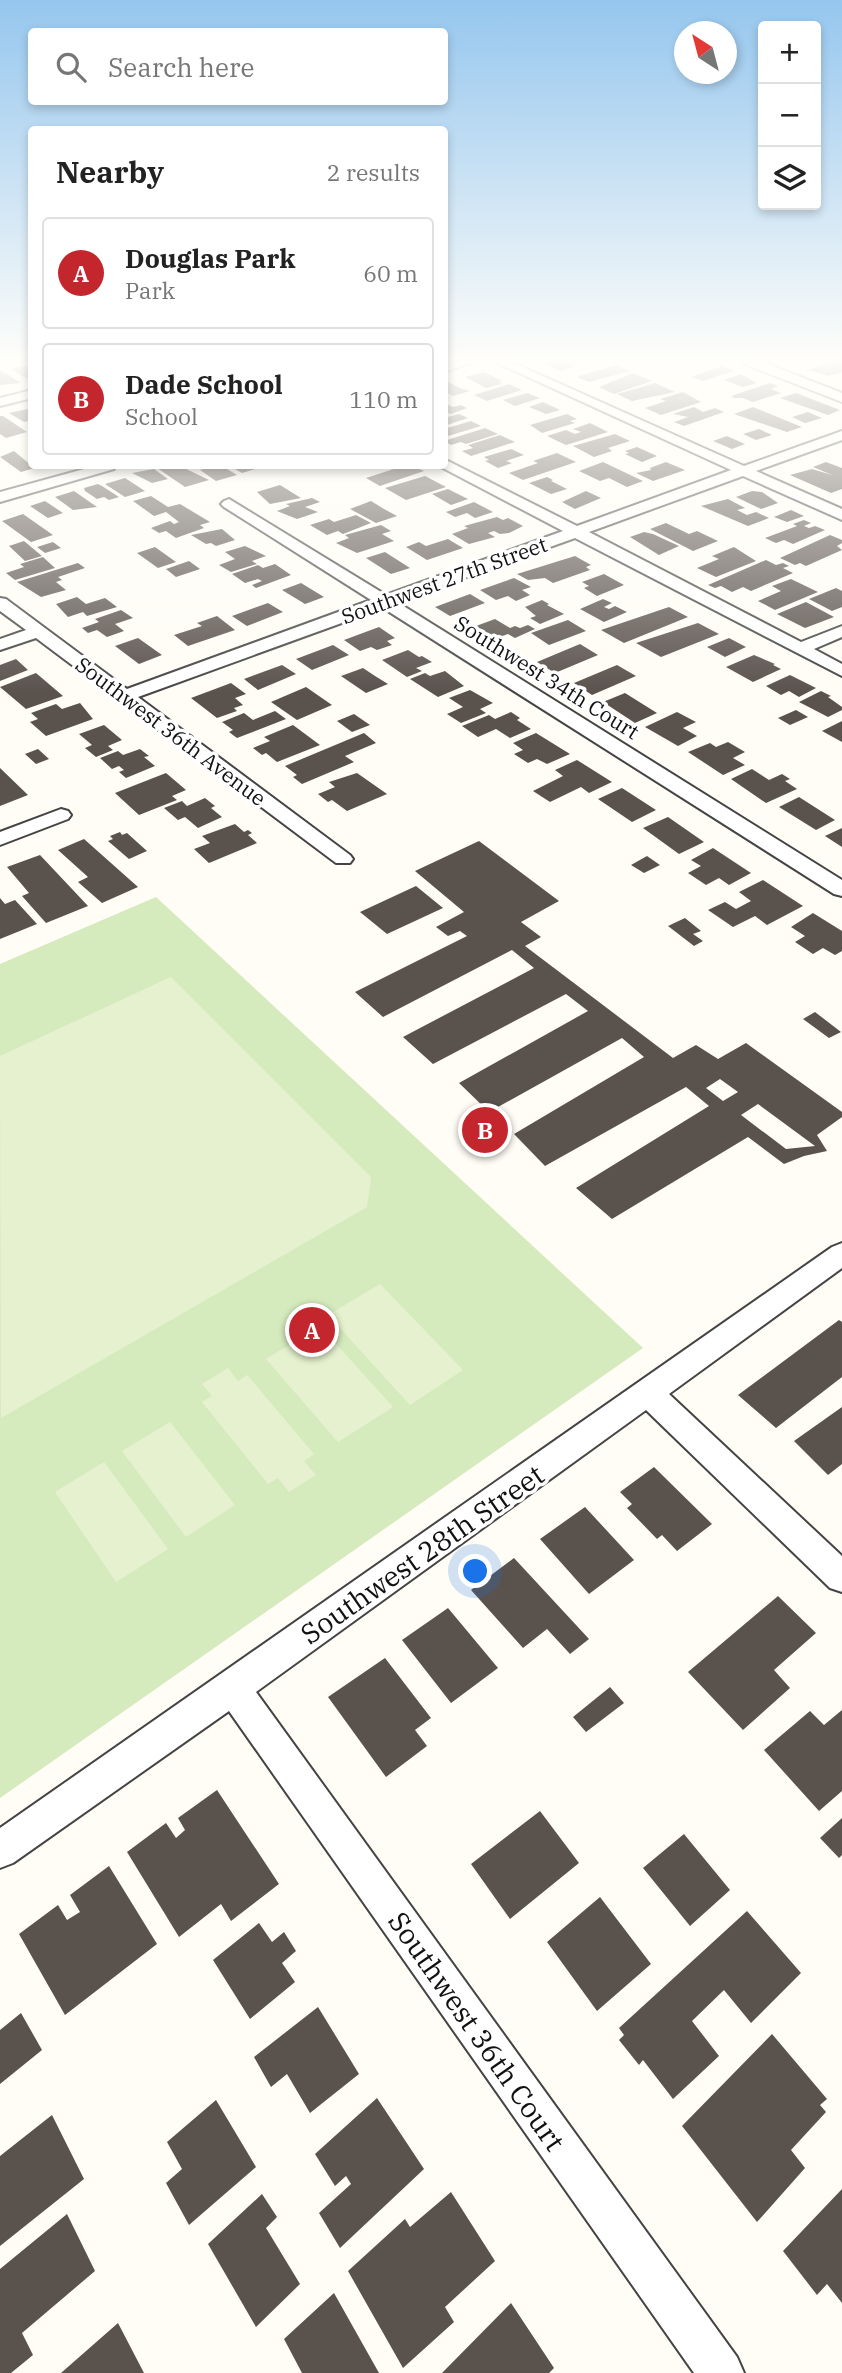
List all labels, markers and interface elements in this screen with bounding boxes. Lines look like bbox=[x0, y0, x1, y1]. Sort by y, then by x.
north arrow bbox=[674, 21, 737, 84]
map controls bbox=[758, 21, 821, 210]
button: + bbox=[758, 21, 821, 84]
search box bbox=[28, 28, 448, 105]
icon: search bbox=[52, 48, 90, 86]
text: Search here bbox=[108, 50, 254, 84]
button: − bbox=[758, 84, 821, 147]
button: layers bbox=[758, 147, 821, 210]
text: Nearby bbox=[56, 152, 164, 191]
text: 2 results bbox=[327, 157, 420, 187]
text: Douglas Park bbox=[125, 241, 295, 275]
text: A bbox=[73, 258, 89, 288]
text: 60 m bbox=[363, 258, 418, 288]
text: Park bbox=[125, 275, 175, 305]
text: Dade School bbox=[125, 367, 283, 401]
text: B bbox=[73, 384, 89, 414]
text: 110 m bbox=[349, 384, 418, 414]
text: School bbox=[125, 401, 198, 431]
street label: Southwest 27th Street bbox=[337, 530, 551, 630]
street label: Southwest 34th Court bbox=[449, 609, 645, 745]
street label: Southwest 36th Avenue bbox=[70, 650, 272, 812]
pin: B bbox=[462, 1104, 508, 1156]
pin: A bbox=[289, 1304, 335, 1356]
street label: Southwest 28th Street bbox=[293, 1456, 551, 1652]
your location bbox=[458, 1554, 492, 1588]
street label: Southwest 36th Court bbox=[380, 1904, 574, 2158]

